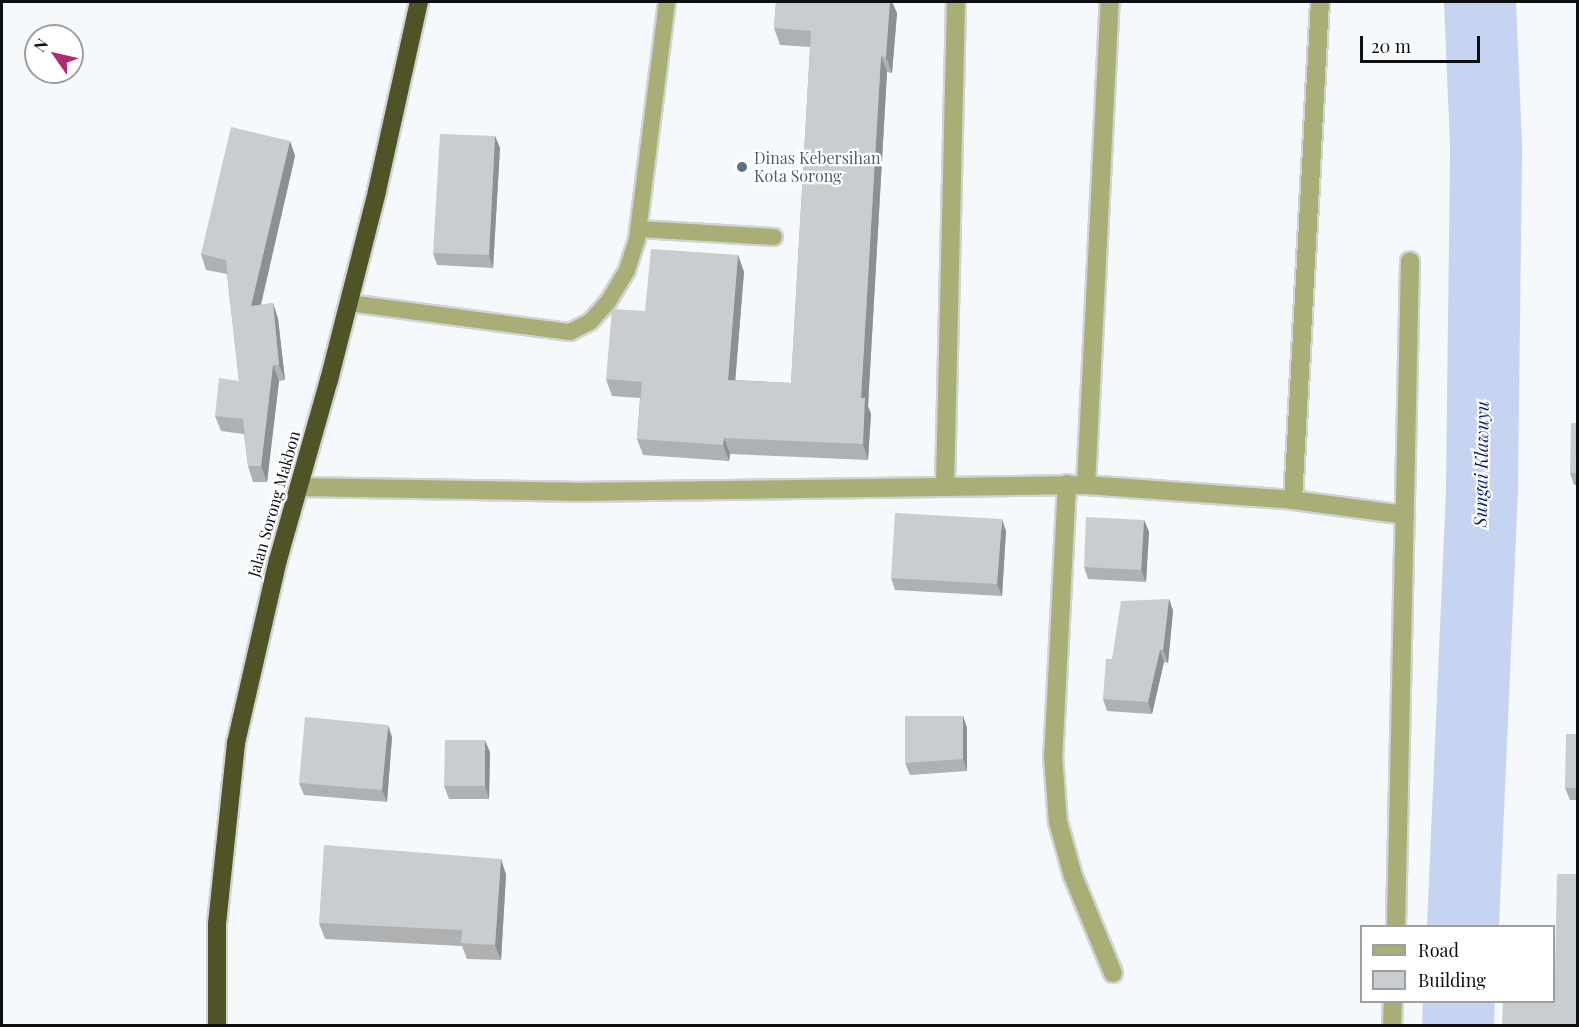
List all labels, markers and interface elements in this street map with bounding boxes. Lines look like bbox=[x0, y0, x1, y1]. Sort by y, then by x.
north arrow bbox=[24, 24, 84, 84]
scale bar bbox=[1363, 24, 1483, 62]
text: N bbox=[28, 34, 52, 55]
text: 20 m bbox=[1371, 34, 1411, 58]
place label: Dinas Kebersihan Kota Sorong bbox=[754, 148, 880, 186]
marker: Dinas Kebersihan Kota Sorong bbox=[735, 160, 749, 174]
water label: Sungai Klawuyu bbox=[1469, 401, 1493, 527]
street label: Jalan Sorong Makbon bbox=[244, 429, 304, 579]
legend bbox=[1360, 925, 1555, 1003]
text: Road bbox=[1418, 938, 1459, 962]
text: Building bbox=[1418, 968, 1486, 992]

